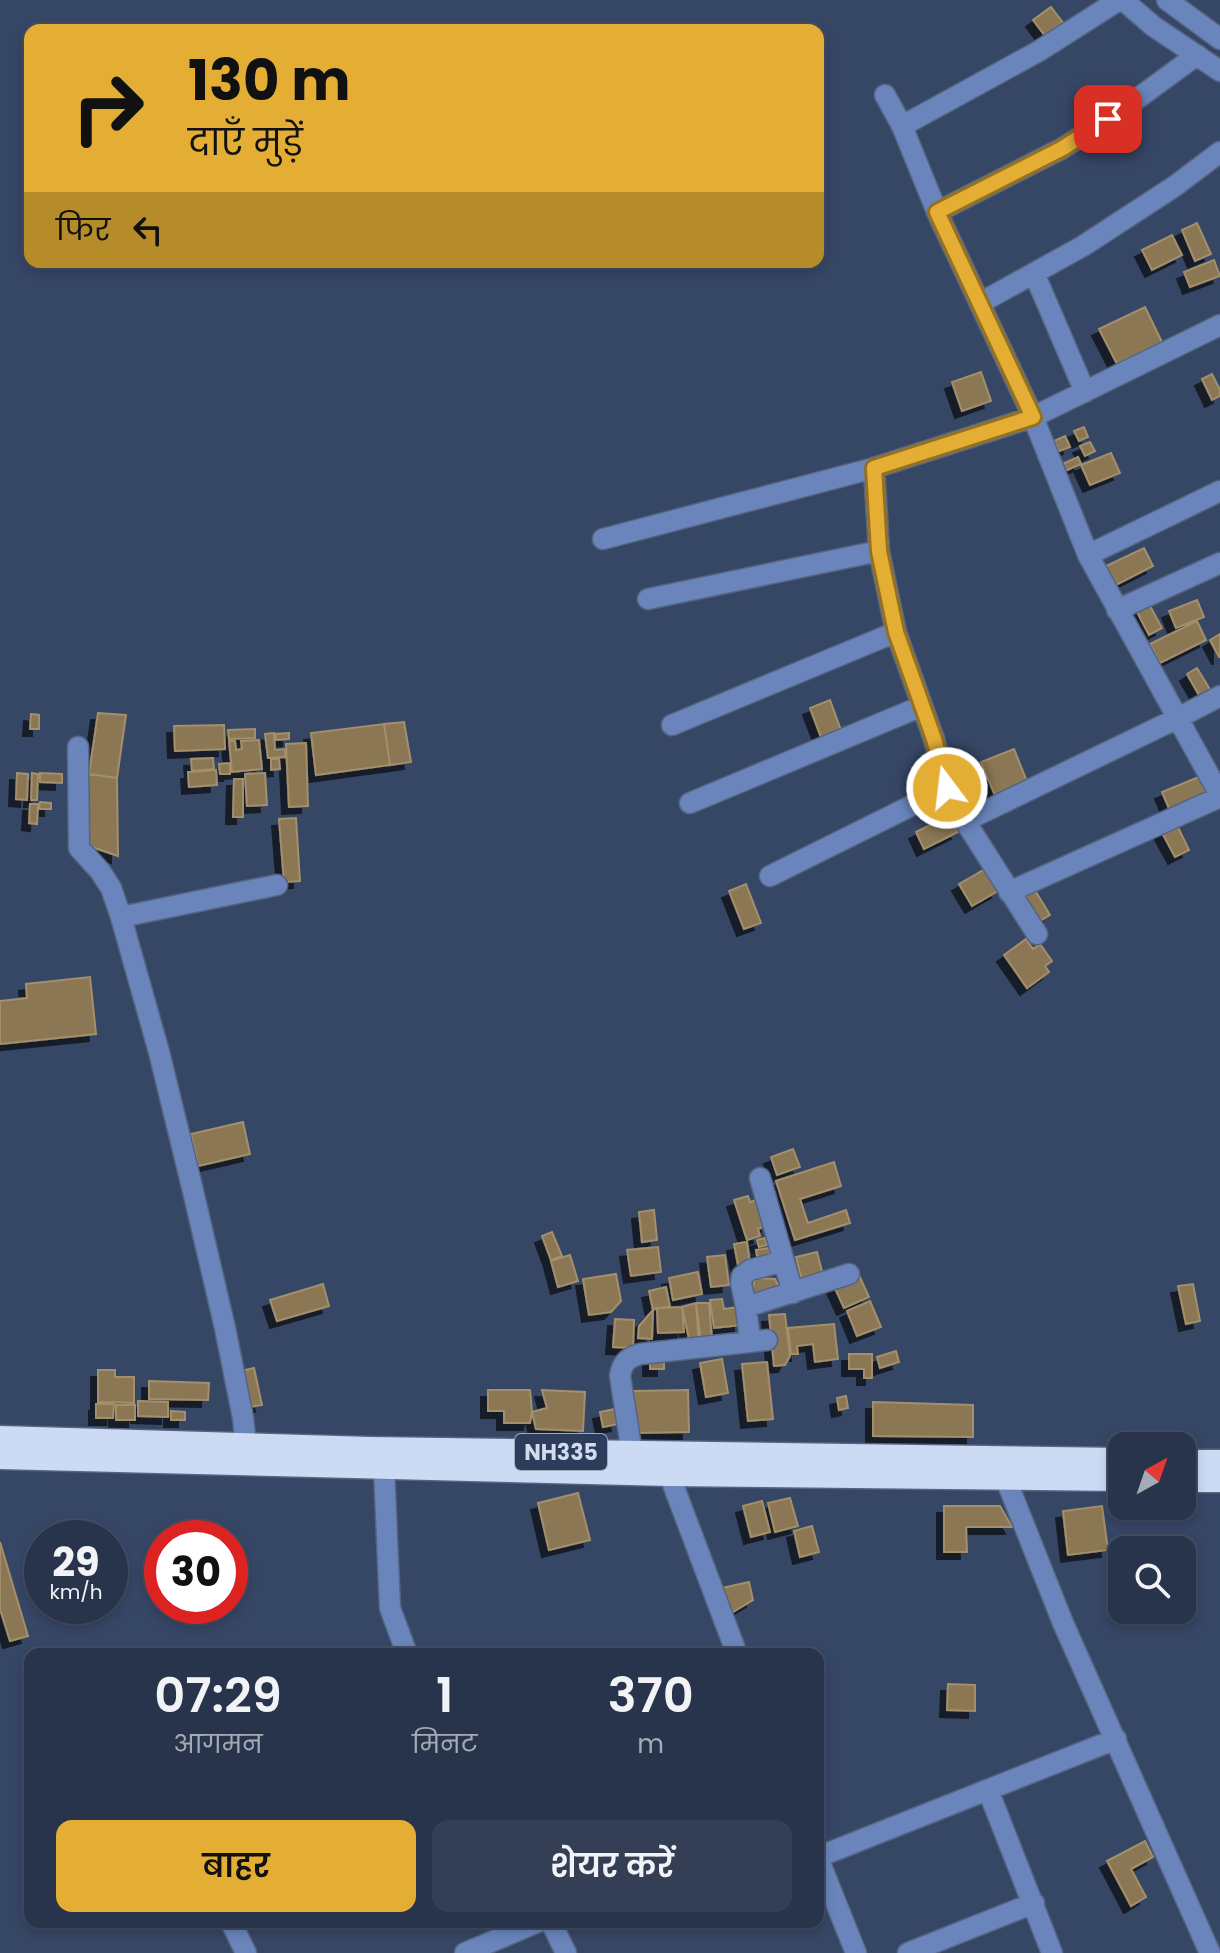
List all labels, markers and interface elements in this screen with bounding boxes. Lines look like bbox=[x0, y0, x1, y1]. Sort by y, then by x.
text: 130 m bbox=[188, 41, 351, 120]
icon: right bbox=[56, 56, 160, 160]
pin bbox=[1074, 85, 1142, 153]
icon: arrive bbox=[1086, 97, 1130, 141]
text: दाएँ मुड़ें bbox=[188, 117, 303, 168]
text: फिर bbox=[56, 208, 110, 251]
icon: left bbox=[126, 208, 170, 252]
position arrow bbox=[905, 746, 989, 830]
north arrow bbox=[1108, 1432, 1196, 1520]
map controls bbox=[1108, 1432, 1196, 1624]
road number: NH335 bbox=[515, 1434, 607, 1470]
speed limit sign: 30 bbox=[144, 1520, 248, 1624]
text: 29 bbox=[52, 1534, 100, 1590]
button: search bbox=[1108, 1536, 1196, 1624]
text: km/h bbox=[49, 1578, 103, 1606]
text: 07:29 bbox=[154, 1662, 282, 1729]
text: 1 bbox=[436, 1662, 453, 1729]
text: 370 bbox=[608, 1662, 694, 1729]
text: आगमन bbox=[173, 1726, 263, 1762]
text: मिनट bbox=[412, 1726, 477, 1762]
text: m bbox=[637, 1726, 664, 1762]
button: बाहर bbox=[56, 1820, 416, 1912]
button: शेयर करें bbox=[432, 1820, 792, 1912]

